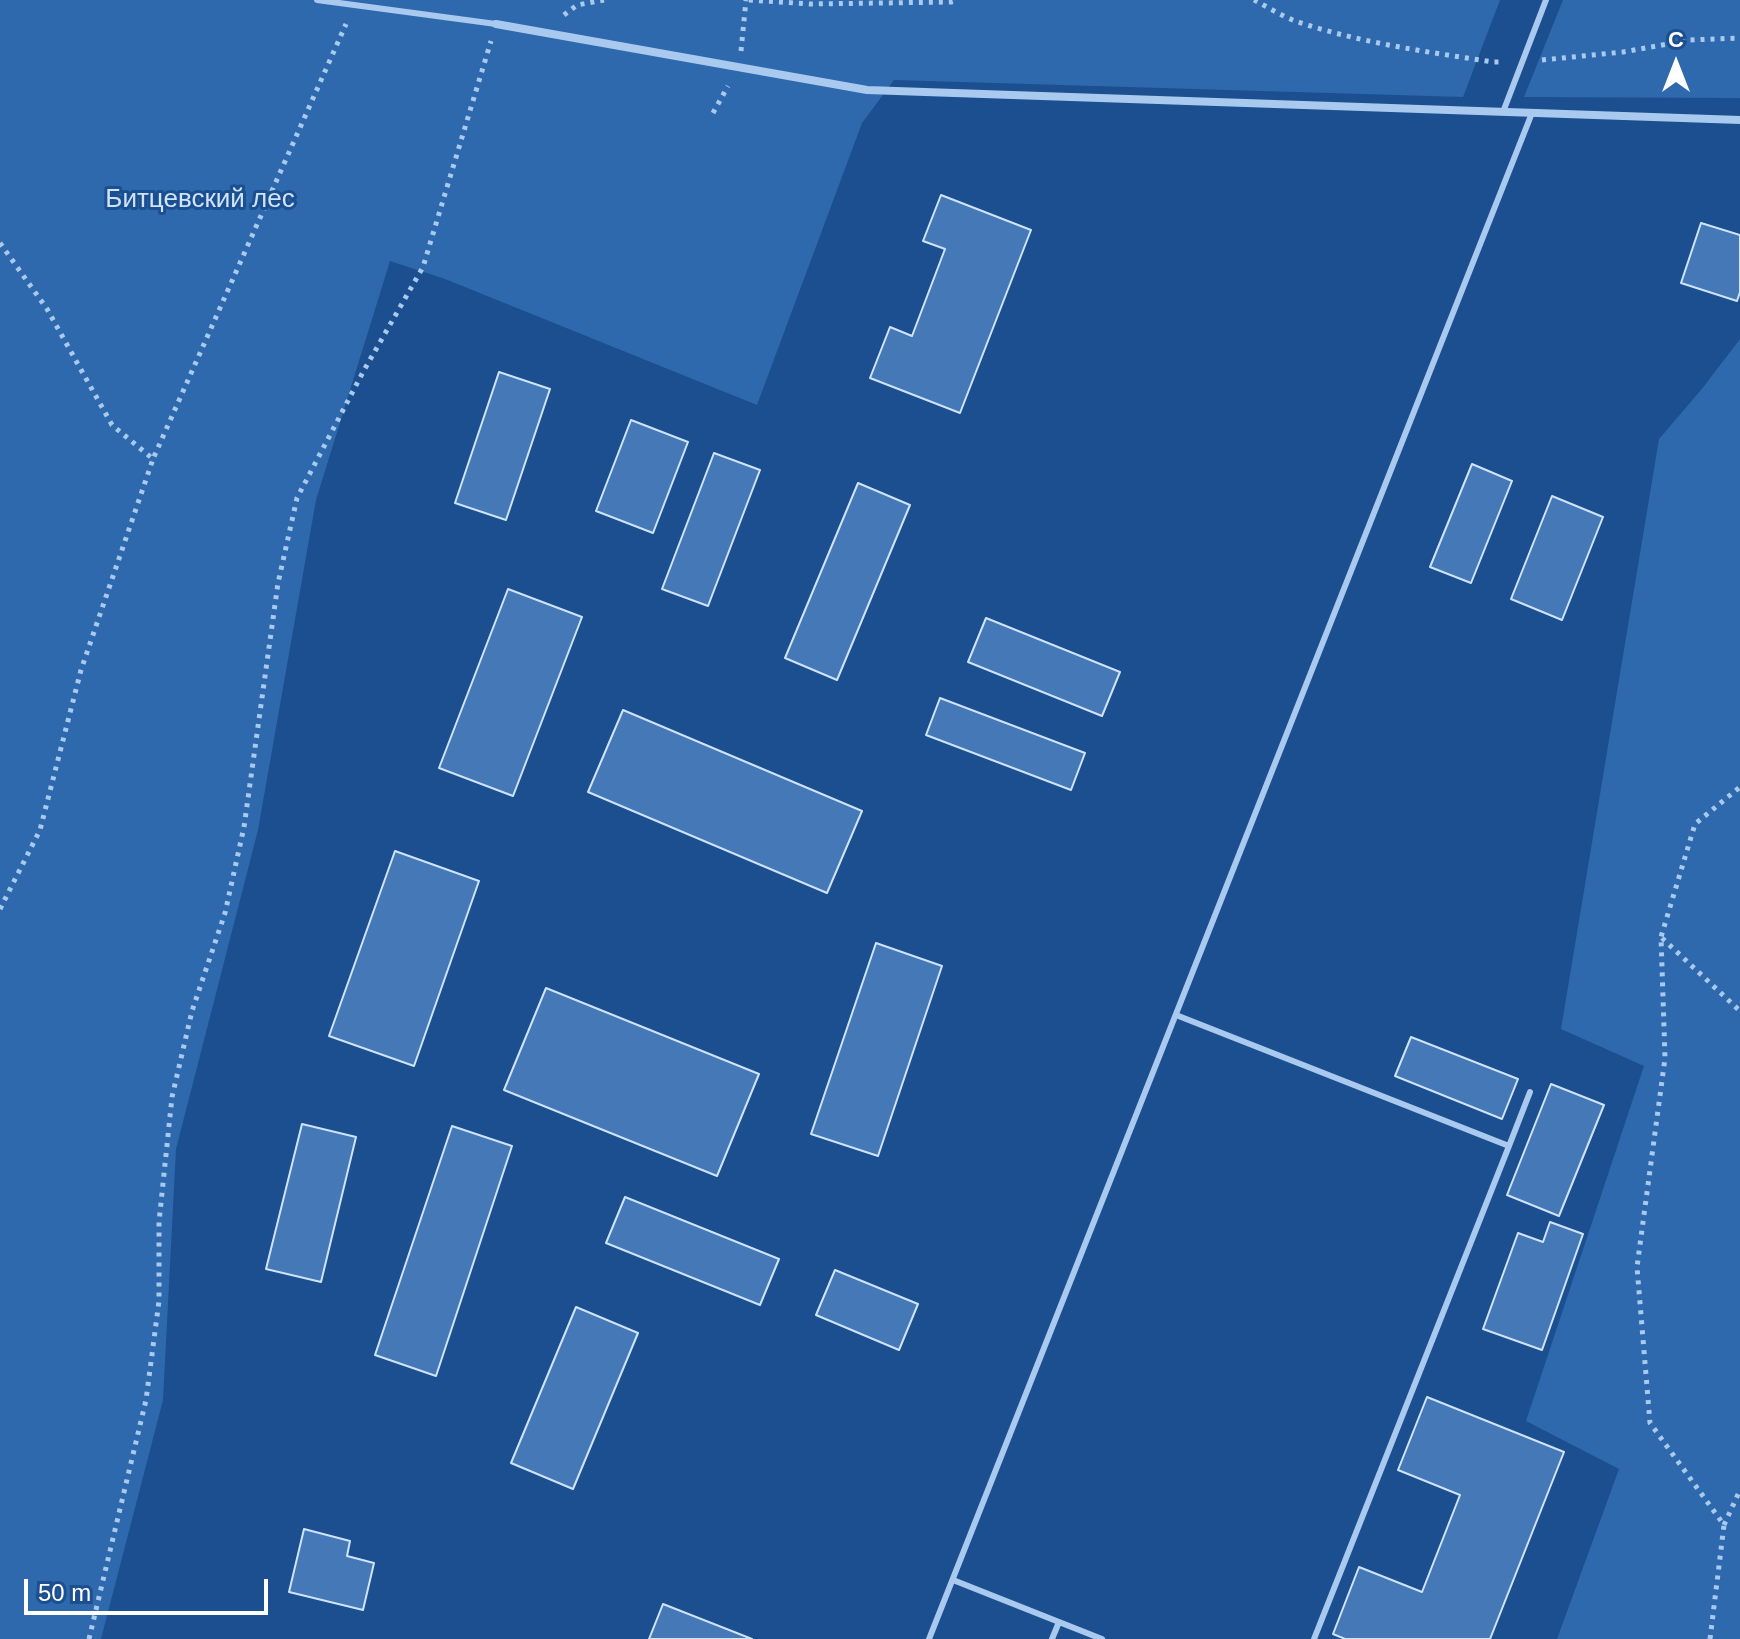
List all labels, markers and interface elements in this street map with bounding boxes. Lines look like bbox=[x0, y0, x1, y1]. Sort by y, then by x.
north arrow bbox=[1636, 24, 1716, 104]
text: С bbox=[1668, 27, 1684, 52]
park label: Битцевский лес bbox=[105, 184, 295, 216]
scale bar bbox=[28, 1563, 272, 1613]
text: 50 m bbox=[38, 1579, 91, 1606]

